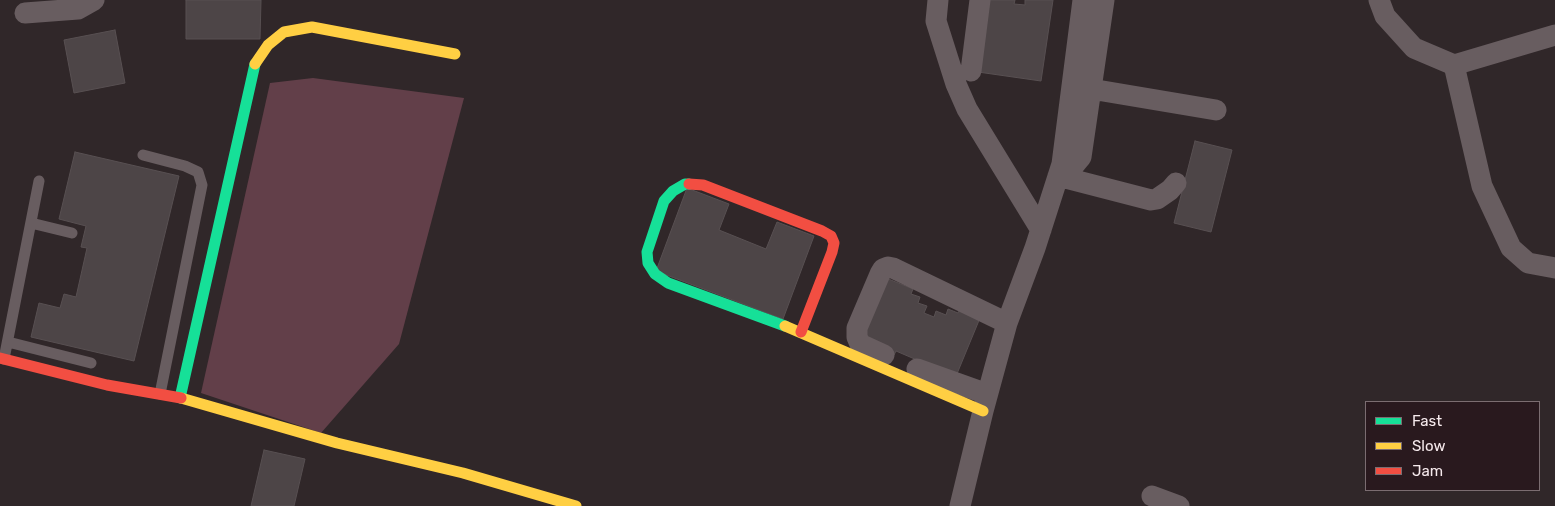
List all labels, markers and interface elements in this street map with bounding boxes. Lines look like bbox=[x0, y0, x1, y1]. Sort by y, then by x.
legend bbox=[1365, 401, 1540, 491]
text: Fast bbox=[1412, 412, 1442, 430]
text: Slow bbox=[1412, 437, 1445, 455]
text: Jam bbox=[1412, 462, 1443, 480]

